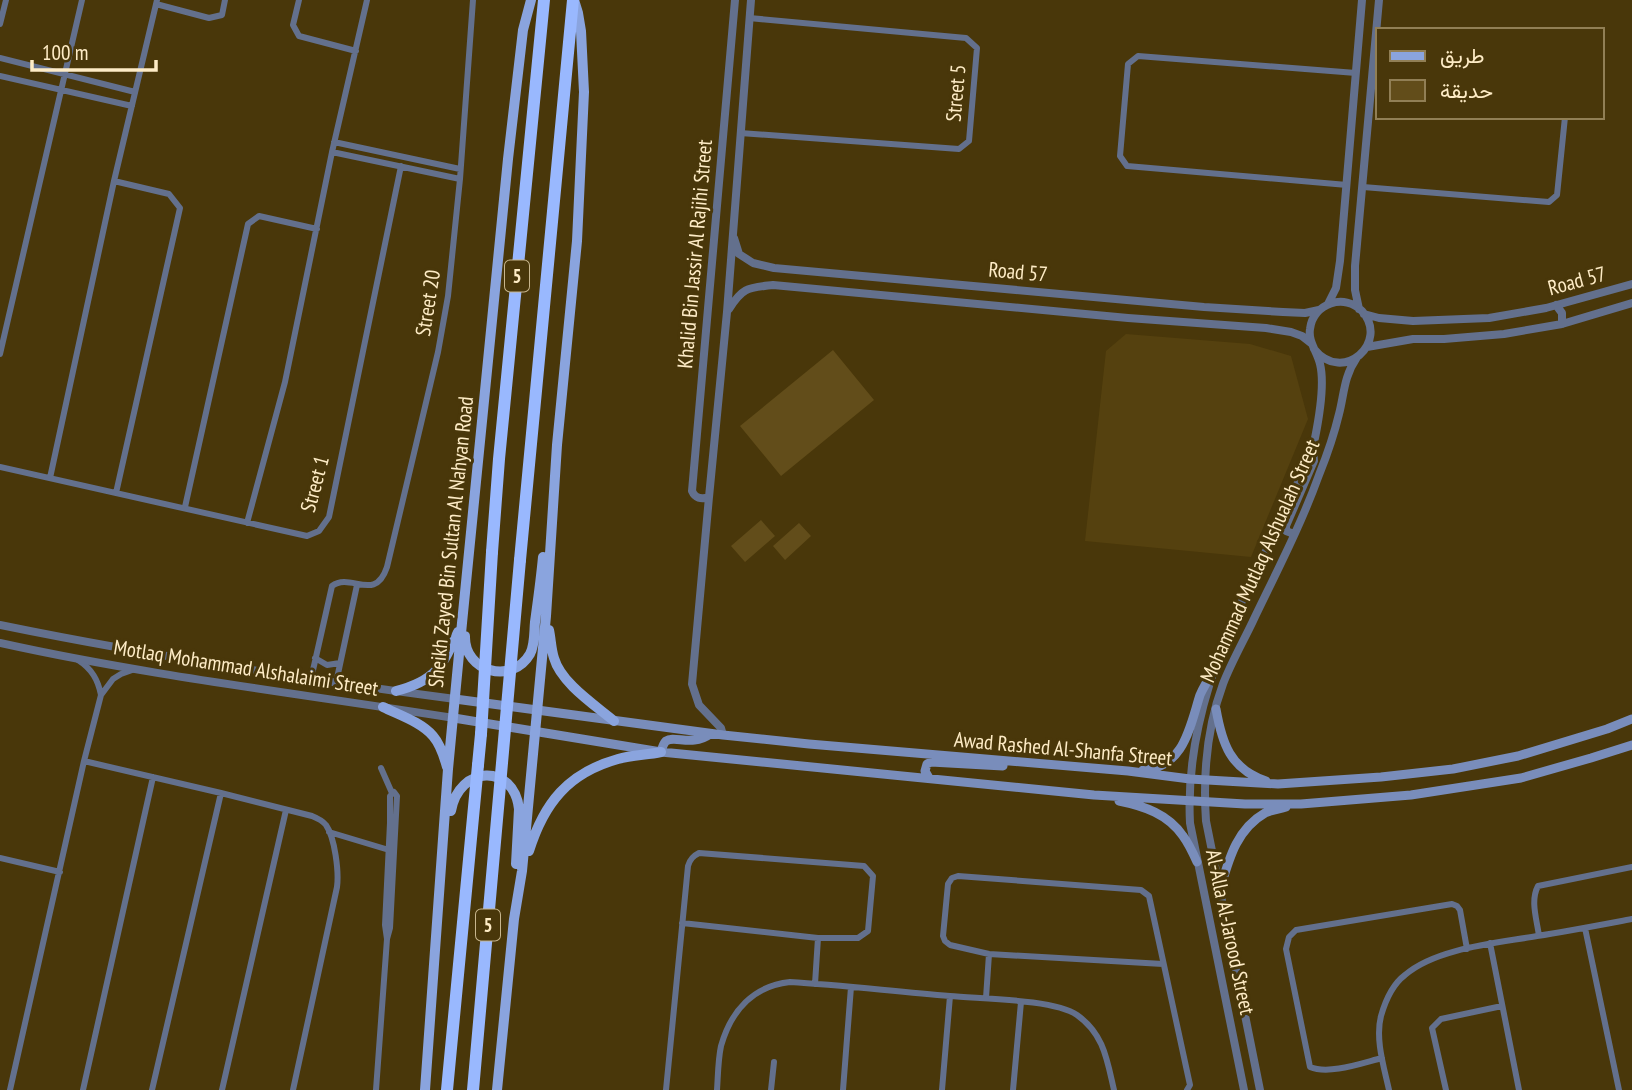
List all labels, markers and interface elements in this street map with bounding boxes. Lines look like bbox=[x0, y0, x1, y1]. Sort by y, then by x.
scale bar bbox=[32, 28, 156, 72]
legend bbox=[1376, 28, 1604, 119]
text: 100 m bbox=[42, 39, 88, 66]
text: طريق bbox=[1440, 42, 1485, 69]
street label: Street 5 bbox=[940, 63, 971, 123]
text: حديقة bbox=[1440, 77, 1493, 104]
street label: Khalid Bin Jassir Al Rajihi Street bbox=[671, 138, 718, 369]
street label: Road 57 bbox=[987, 255, 1049, 288]
road number: 5 bbox=[505, 260, 529, 292]
street label: Road 57 bbox=[1545, 260, 1609, 301]
street label: Street 20 bbox=[409, 268, 446, 338]
street label: Sheikh Zayed Bin Sultan Al Nahyan Road bbox=[422, 395, 479, 689]
street label: Mohammad Mutlaq Alshualah Street bbox=[1194, 435, 1325, 686]
street label: Street 1 bbox=[294, 453, 335, 515]
street label: Motlaq Mohammad Alshalaimi Street bbox=[112, 633, 380, 702]
street label: Awad Rashed Al-Shanfa Street bbox=[953, 726, 1173, 772]
street label: Al-Alla Al-Jarood Street bbox=[1200, 847, 1261, 1017]
road number: 5 bbox=[476, 909, 500, 940]

